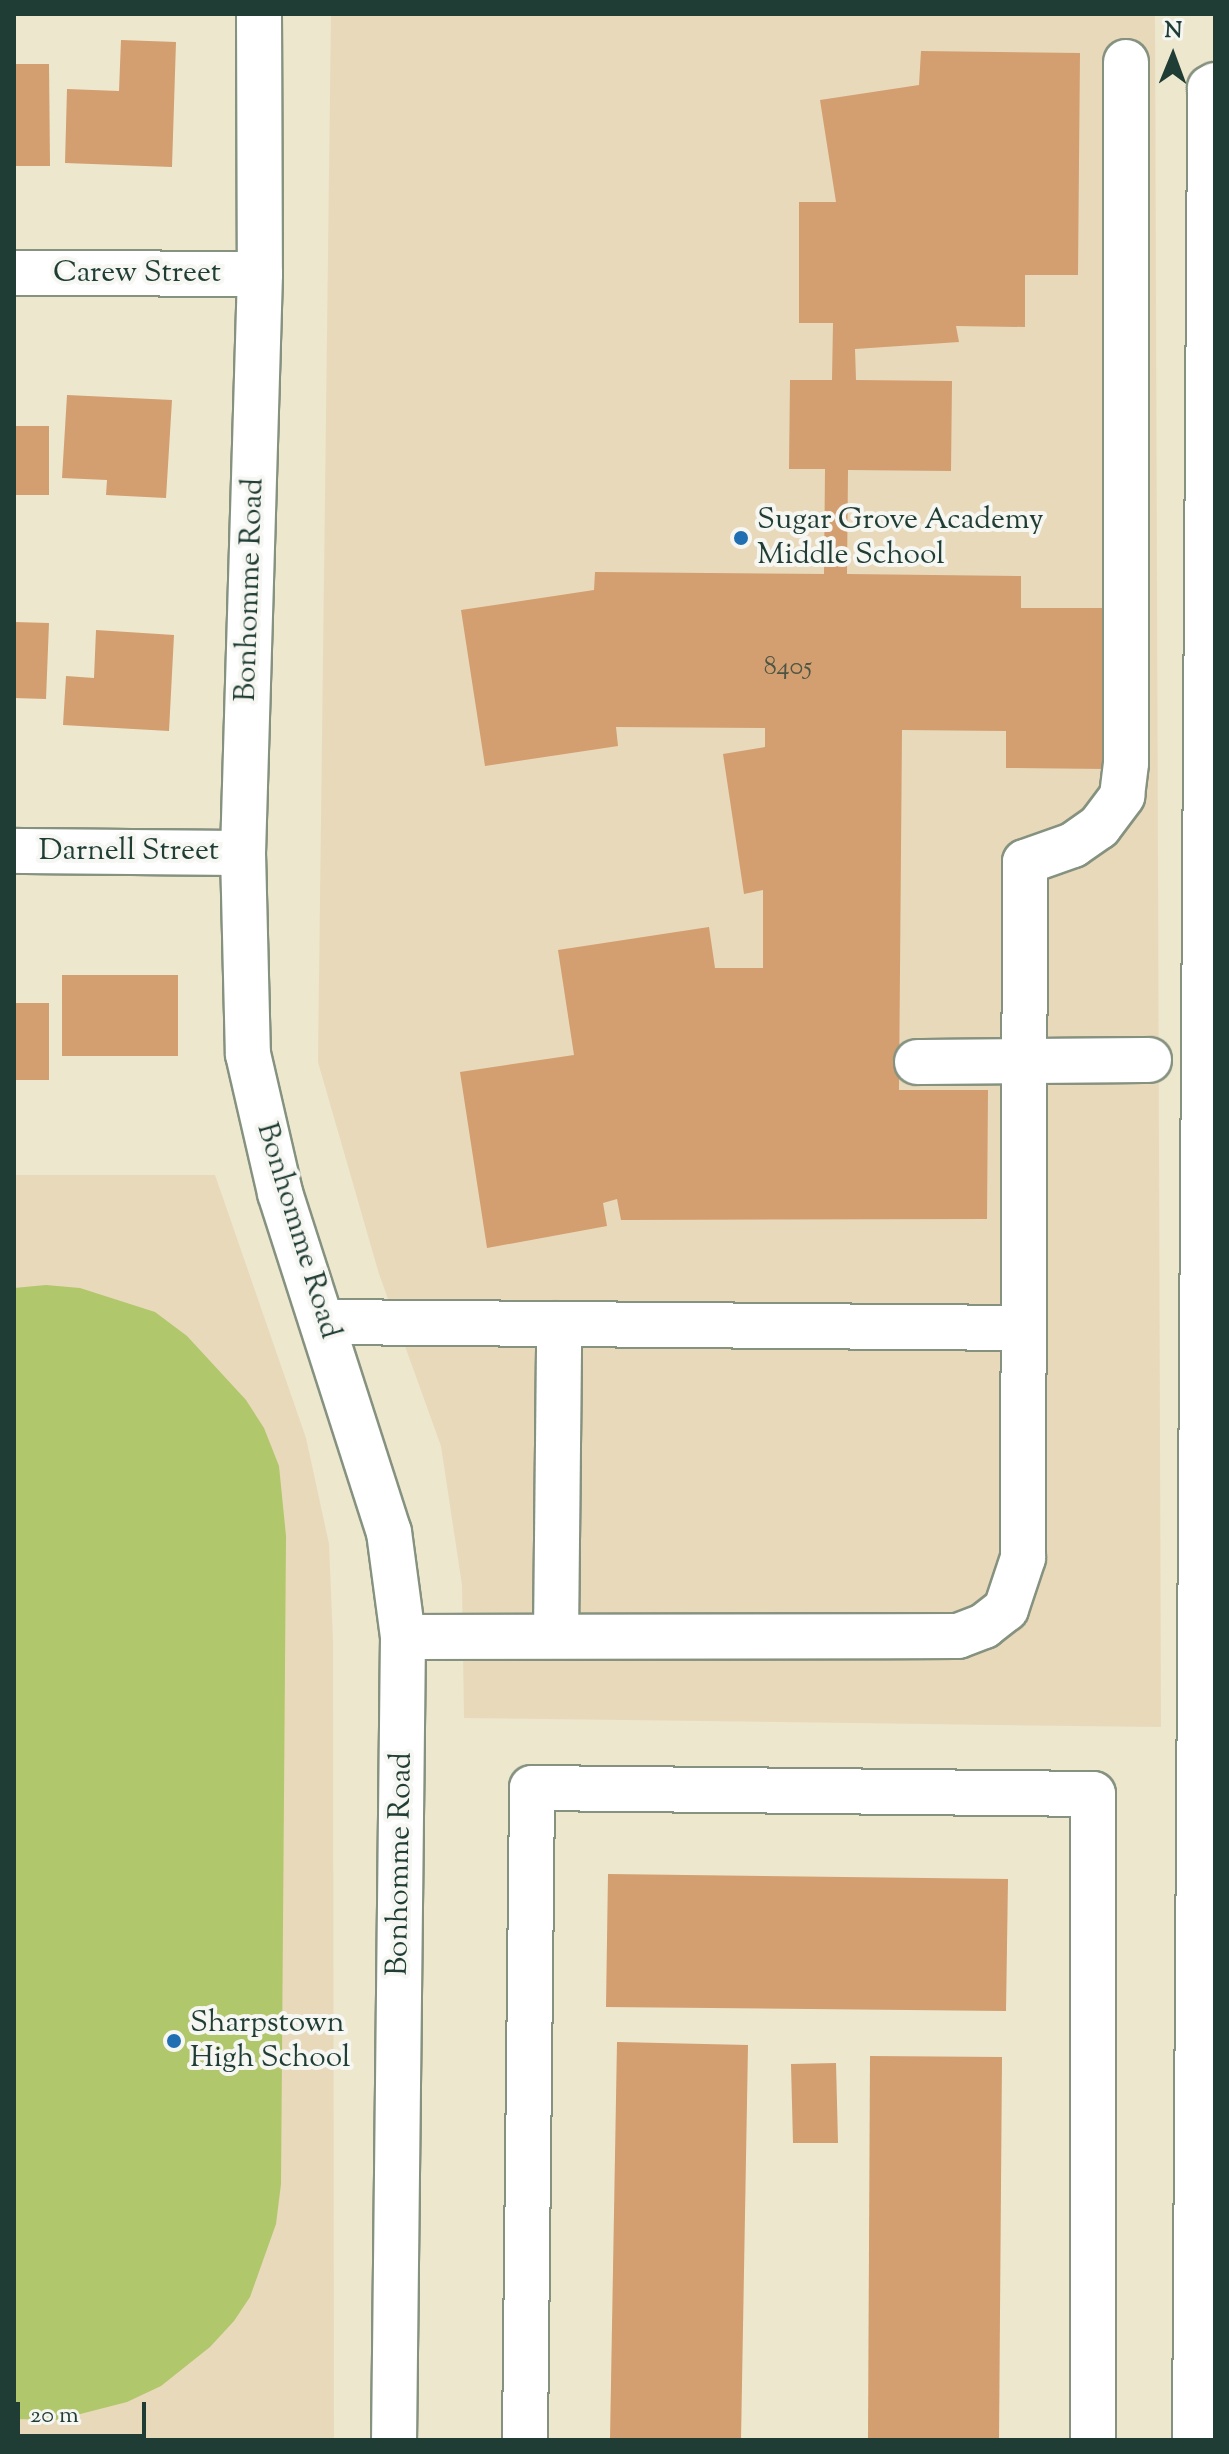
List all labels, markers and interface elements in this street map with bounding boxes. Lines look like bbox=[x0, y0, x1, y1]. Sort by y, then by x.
north arrow bbox=[1133, 16, 1213, 96]
text: N bbox=[1164, 16, 1182, 48]
street label: Carew Street bbox=[53, 256, 221, 292]
street label: Bonhomme Road bbox=[229, 477, 273, 703]
place label: Sugar Grove Academy Middle School bbox=[757, 503, 1044, 574]
marker: Sugar Grove Academy Middle School bbox=[732, 529, 750, 547]
house number: 8405 bbox=[764, 652, 812, 684]
street label: Darnell Street bbox=[39, 834, 219, 870]
street label: Bonhomme Road bbox=[247, 1119, 347, 1343]
street label: Bonhomme Road bbox=[381, 1752, 421, 1976]
place label: Sharpstown High School bbox=[190, 2006, 350, 2076]
marker: Sharpstown High School bbox=[165, 2032, 183, 2050]
scale bar bbox=[20, 2386, 150, 2436]
text: 20 m bbox=[30, 2399, 79, 2433]

